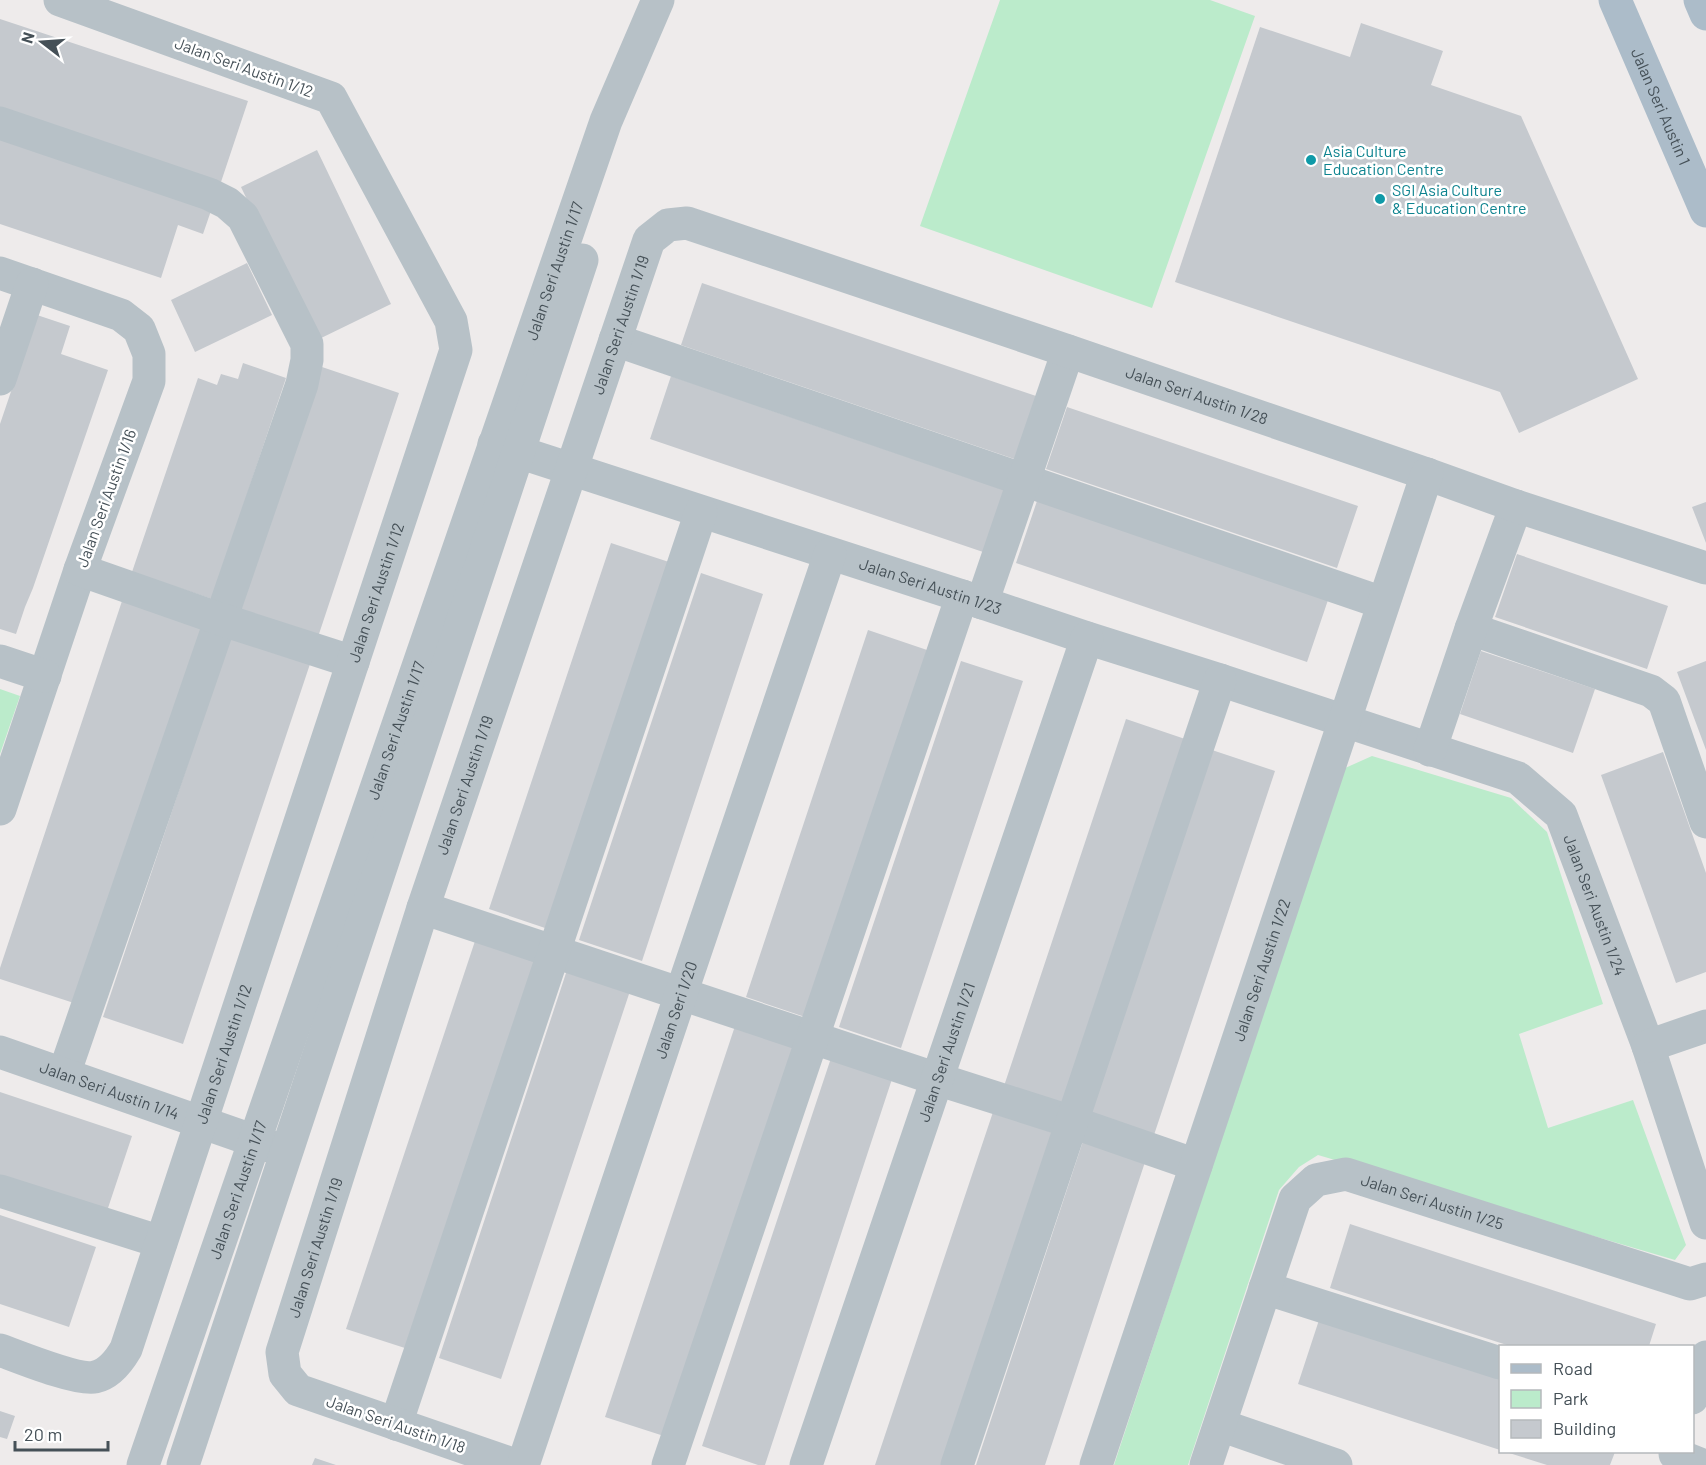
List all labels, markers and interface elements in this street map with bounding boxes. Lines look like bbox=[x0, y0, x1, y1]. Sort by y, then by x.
north arrow bbox=[12, 12, 72, 72]
text: N bbox=[17, 30, 38, 45]
street label: Jalan Seri Austin 1/12 bbox=[172, 33, 316, 100]
street label: Jalan Seri Austin 1 bbox=[1628, 45, 1695, 168]
place label: Asia Culture Education Centre bbox=[1323, 141, 1444, 178]
marker: Asia Culture Education Centre bbox=[1304, 153, 1318, 167]
place label: SGI Asia Culture & Education Centre bbox=[1392, 180, 1527, 217]
marker: SGI Asia Culture & Education Centre bbox=[1373, 192, 1387, 206]
street label: Jalan Seri Austin 1/17 bbox=[521, 199, 587, 342]
street label: Jalan Seri Austin 1/19 bbox=[587, 252, 652, 397]
street label: Jalan Seri Austin 1/28 bbox=[1124, 362, 1271, 428]
street label: Jalan Seri Austin 1/16 bbox=[72, 426, 139, 569]
street label: Jalan Seri Austin 1/12 bbox=[343, 520, 407, 665]
street label: Jalan Seri Austin 1/23 bbox=[857, 553, 1004, 618]
street label: Jalan Seri Austin 1/17 bbox=[363, 658, 428, 802]
street label: Jalan Seri Austin 1/19 bbox=[432, 713, 496, 857]
street label: Jalan Seri Austin 1/24 bbox=[1560, 832, 1631, 978]
street label: Jalan Seri Austin 1/22 bbox=[1228, 896, 1294, 1043]
street label: Jalan Seri 1/20 bbox=[650, 958, 700, 1061]
street label: Jalan Seri Austin 1/21 bbox=[913, 980, 978, 1124]
street label: Jalan Seri Austin 1/12 bbox=[191, 982, 255, 1126]
street label: Jalan Seri Austin 1/14 bbox=[37, 1057, 182, 1123]
street label: Jalan Seri Austin 1/17 bbox=[205, 1118, 270, 1261]
street label: Jalan Seri Austin 1/25 bbox=[1359, 1169, 1506, 1233]
street label: Jalan Seri Austin 1/19 bbox=[284, 1175, 346, 1320]
legend bbox=[1499, 1345, 1694, 1453]
text: Road bbox=[1553, 1357, 1593, 1379]
text: Park bbox=[1553, 1387, 1588, 1409]
street label: Jalan Seri Austin 1/18 bbox=[324, 1391, 468, 1456]
scale bar bbox=[15, 1414, 108, 1452]
text: Building bbox=[1553, 1417, 1616, 1439]
text: 20 m bbox=[24, 1423, 62, 1445]

